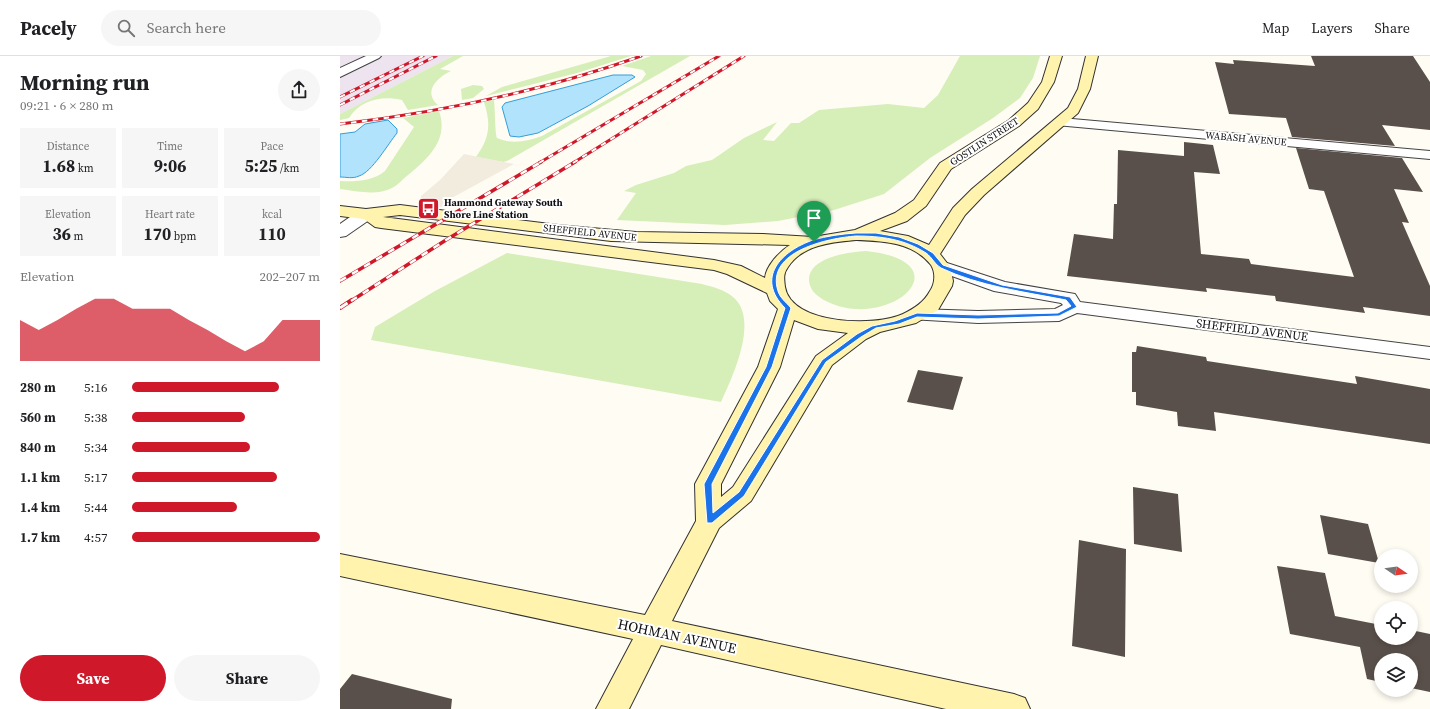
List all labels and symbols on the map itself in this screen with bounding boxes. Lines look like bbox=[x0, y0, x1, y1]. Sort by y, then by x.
street label: GOSTLIN STREET bbox=[947, 114, 1021, 169]
street label: WABASH AVENUE bbox=[1205, 128, 1287, 149]
bus stop icon: Hammond Gateway South Shore Line Station bbox=[416, 195, 442, 221]
place label: Hammond Gateway South Shore Line Station bbox=[444, 196, 563, 221]
pin bbox=[797, 201, 831, 242]
street label: SHEFFIELD AVENUE bbox=[543, 221, 637, 244]
street label: SHEFFIELD AVENUE bbox=[1195, 315, 1309, 345]
north arrow bbox=[1374, 549, 1418, 593]
street label: HOHMAN AVENUE bbox=[616, 614, 738, 658]

